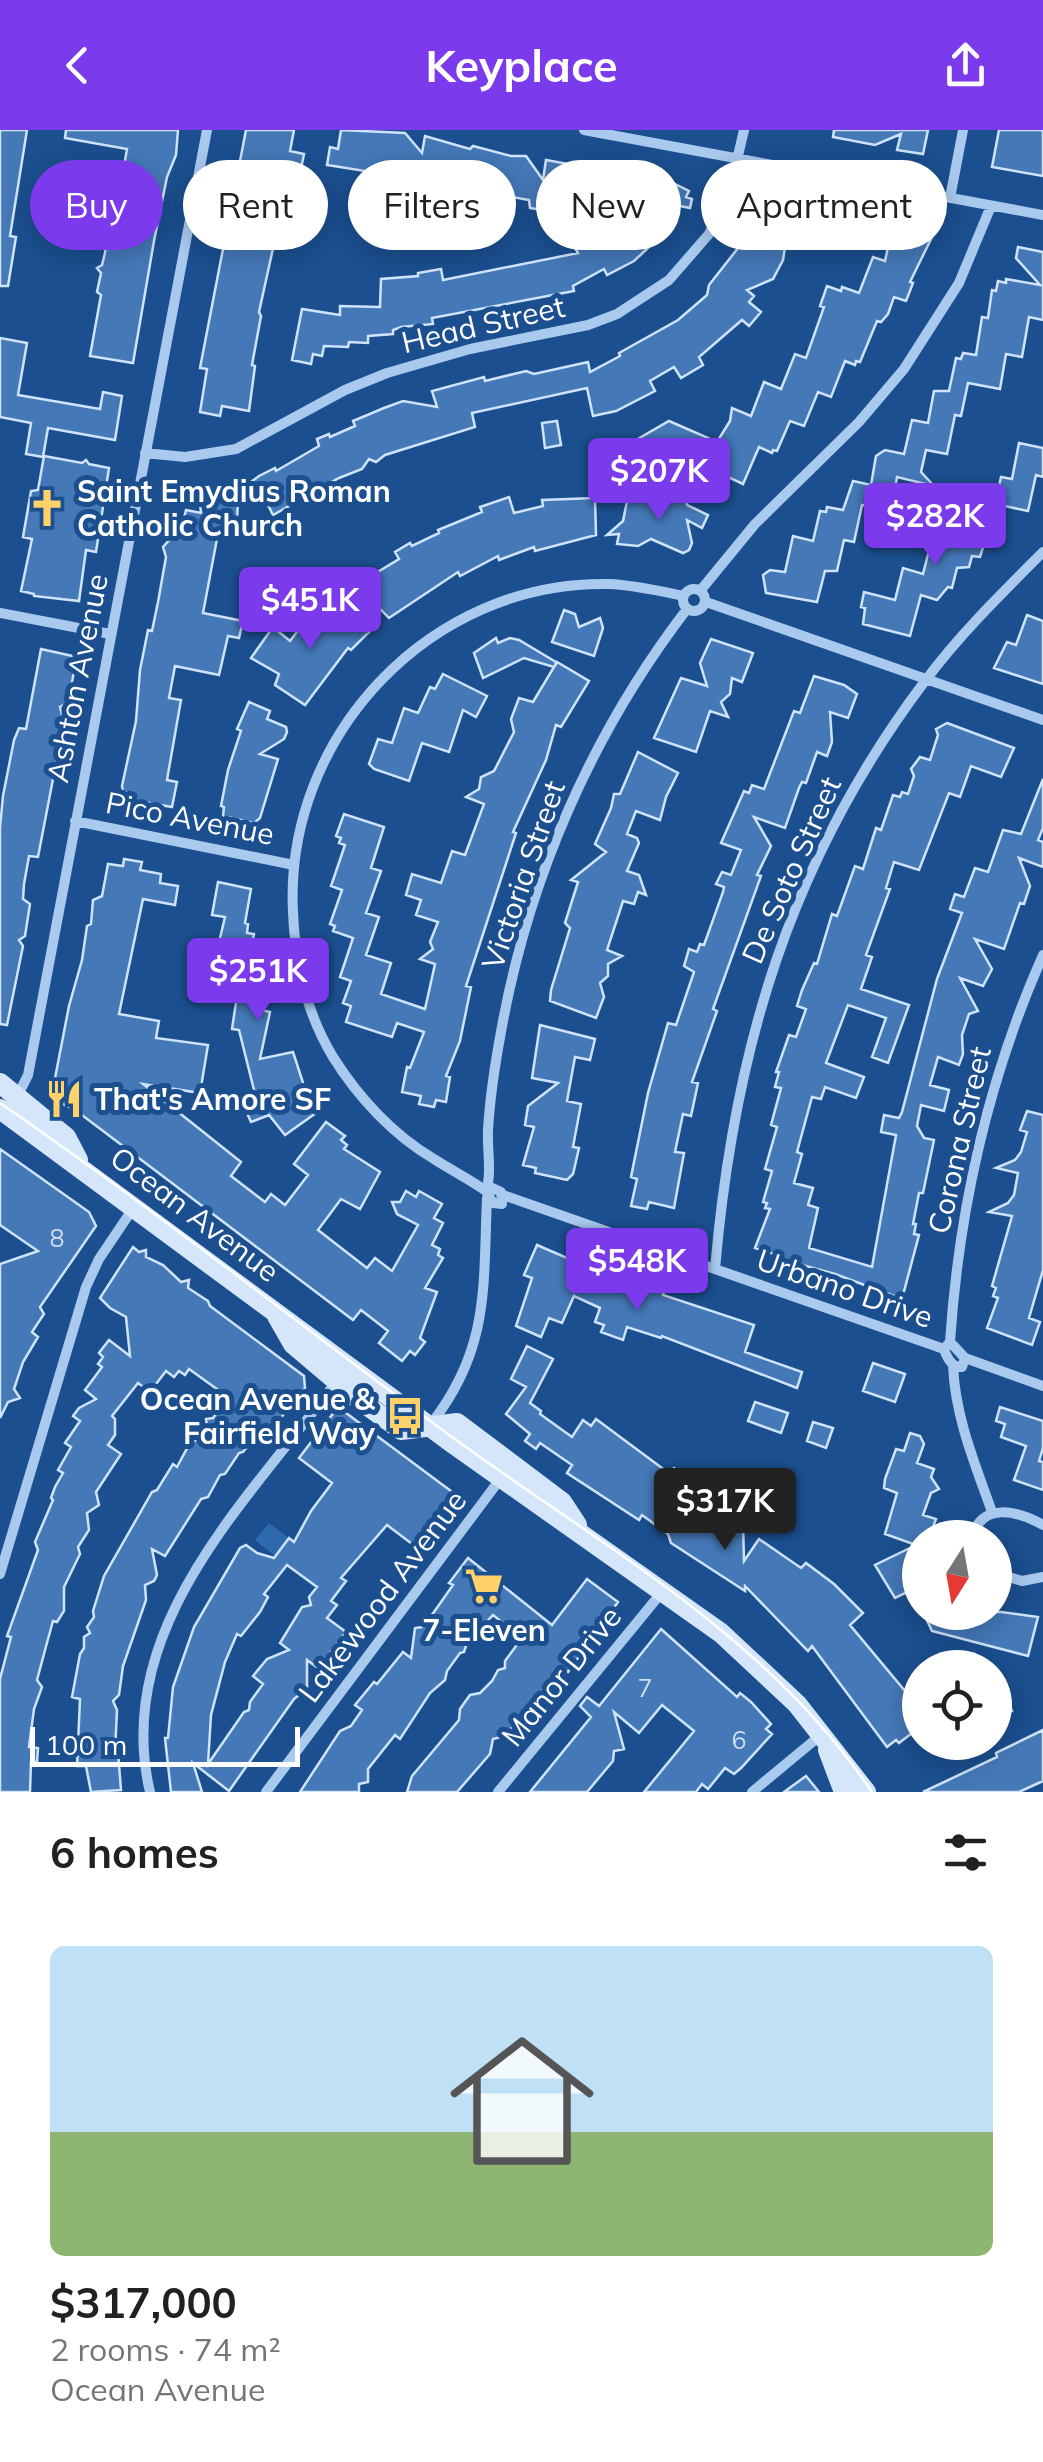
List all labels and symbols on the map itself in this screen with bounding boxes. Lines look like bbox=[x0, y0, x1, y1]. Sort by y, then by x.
street label: Head Street bbox=[398, 287, 568, 361]
pin: $207K bbox=[589, 438, 729, 523]
place label: Saint Emydius Roman Catholic Church bbox=[77, 472, 391, 544]
pin: $282K bbox=[865, 483, 1005, 568]
church icon: Saint Emydius Roman Catholic Church bbox=[26, 487, 68, 529]
pin: $451K bbox=[240, 567, 380, 652]
street label: Ashton Avenue bbox=[38, 570, 116, 786]
street label: De Soto Street bbox=[733, 771, 849, 969]
street label: Victoria Street bbox=[473, 776, 573, 974]
street label: Pico Avenue bbox=[103, 783, 277, 853]
pin: $251K bbox=[188, 938, 328, 1023]
street label: Corona Street bbox=[919, 1043, 999, 1237]
restaurant icon: That's Amore SF bbox=[43, 1078, 85, 1120]
place label: That's Amore SF bbox=[94, 1080, 331, 1118]
street label: Ocean Avenue bbox=[103, 1138, 287, 1290]
house number: 8 bbox=[49, 1222, 65, 1253]
pin: $548K bbox=[567, 1228, 707, 1313]
street label: Urbano Drive bbox=[752, 1240, 938, 1336]
place label: Ocean Avenue & Fairfield Way bbox=[140, 1380, 376, 1452]
bus stop icon: Ocean Avenue & Fairfield Way bbox=[384, 1395, 426, 1437]
pin: $317K bbox=[655, 1468, 795, 1553]
street label: Lakewood Avenue bbox=[290, 1482, 474, 1710]
north arrow bbox=[902, 1520, 1012, 1630]
supermarket icon: 7-Eleven bbox=[463, 1565, 505, 1607]
street label: Manor Drive bbox=[493, 1598, 629, 1754]
place label: 7-Eleven bbox=[422, 1611, 546, 1649]
house number: 7 bbox=[637, 1672, 653, 1703]
scale bar bbox=[30, 1722, 300, 1766]
house number: 6 bbox=[731, 1724, 747, 1755]

